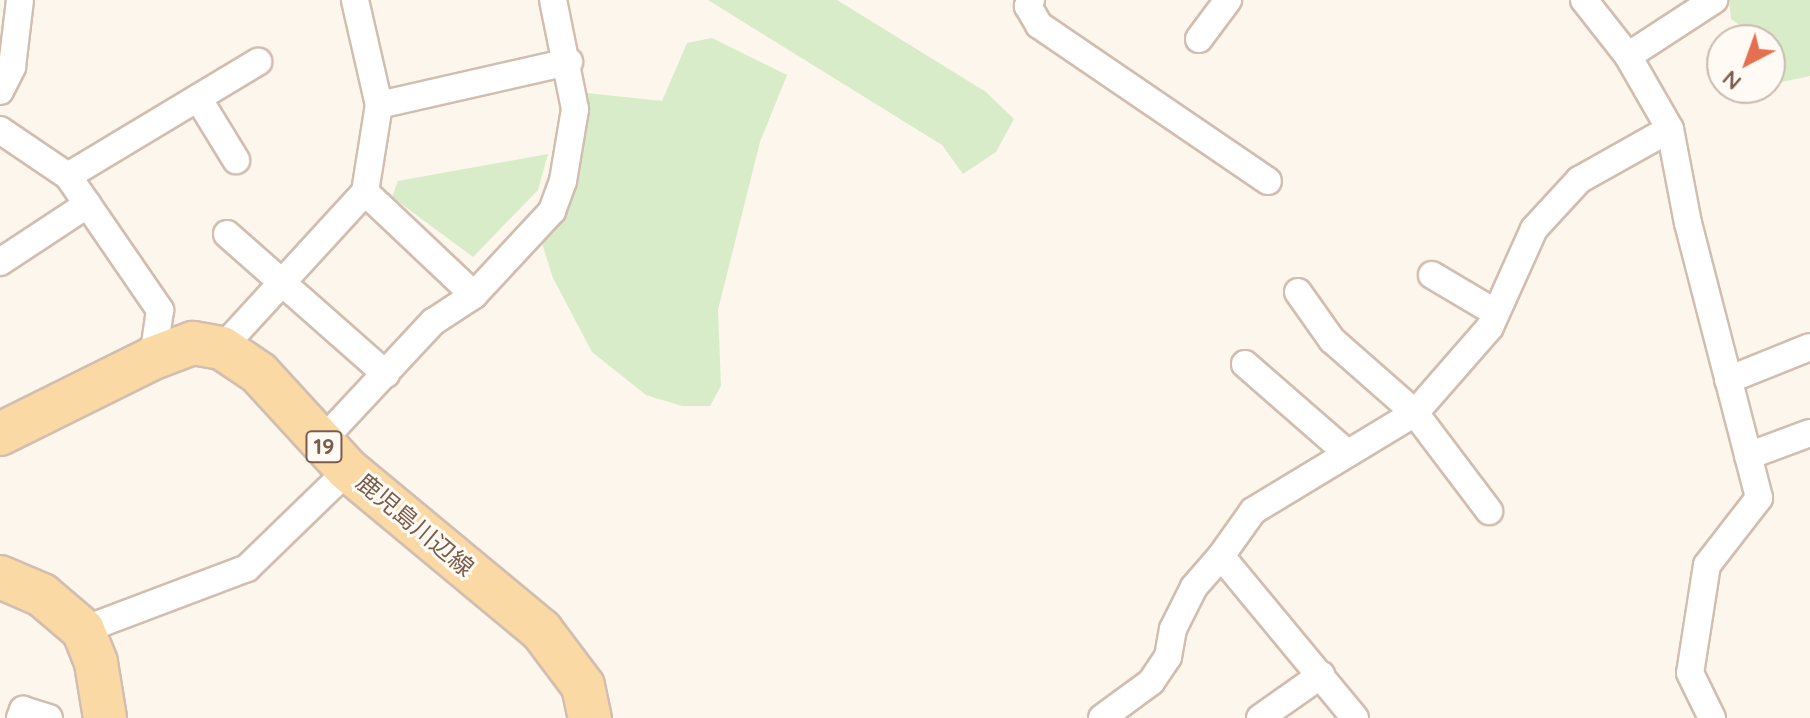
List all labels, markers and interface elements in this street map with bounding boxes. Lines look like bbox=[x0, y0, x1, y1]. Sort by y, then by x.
north arrow bbox=[1706, 24, 1786, 104]
text: N bbox=[1716, 65, 1747, 96]
road number: 19 bbox=[304, 429, 344, 465]
street label: 鹿児島川辺線 bbox=[351, 468, 479, 582]

